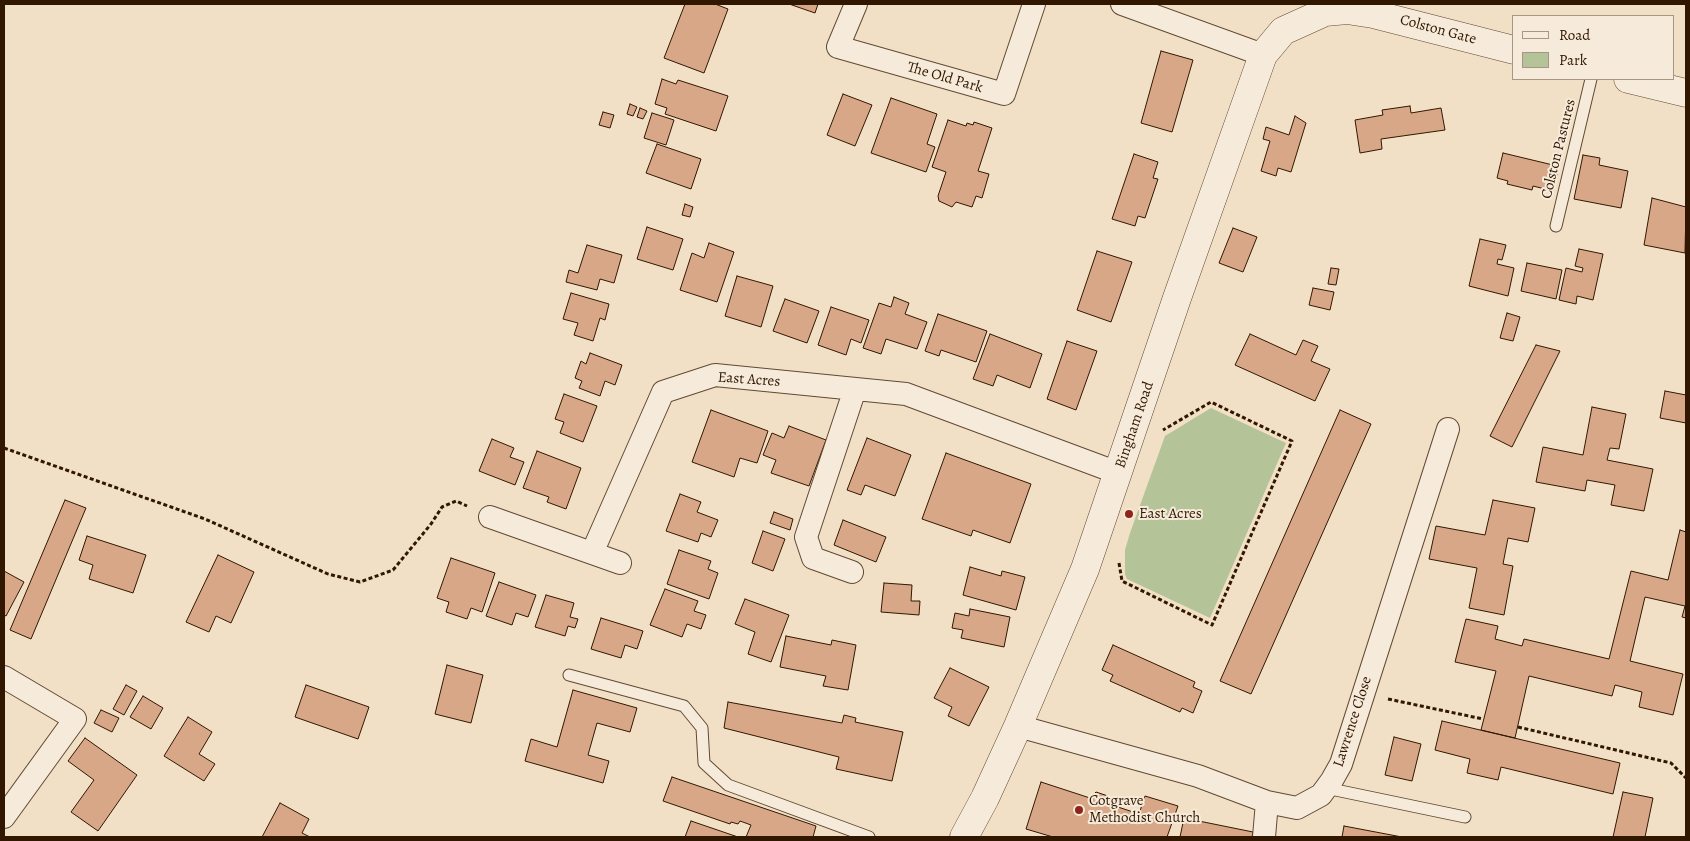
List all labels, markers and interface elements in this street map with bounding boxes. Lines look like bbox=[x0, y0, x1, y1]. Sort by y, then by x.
street label: Colston Gate bbox=[1398, 11, 1478, 49]
legend bbox=[1512, 15, 1675, 80]
text: Road bbox=[1559, 25, 1590, 45]
text: Park bbox=[1559, 50, 1587, 70]
street label: The Old Park bbox=[905, 59, 985, 97]
street label: Colston Pastures bbox=[1538, 97, 1580, 201]
street label: East Acres bbox=[717, 369, 781, 391]
street label: Bingham Road bbox=[1112, 379, 1158, 471]
place label: East Acres bbox=[1139, 505, 1202, 523]
marker: East Acres bbox=[1123, 508, 1135, 520]
street label: Lawrence Close bbox=[1330, 674, 1376, 770]
place label: Cotgrave Methodist Church bbox=[1089, 792, 1200, 827]
marker: Cotgrave Methodist Church bbox=[1073, 804, 1085, 816]

